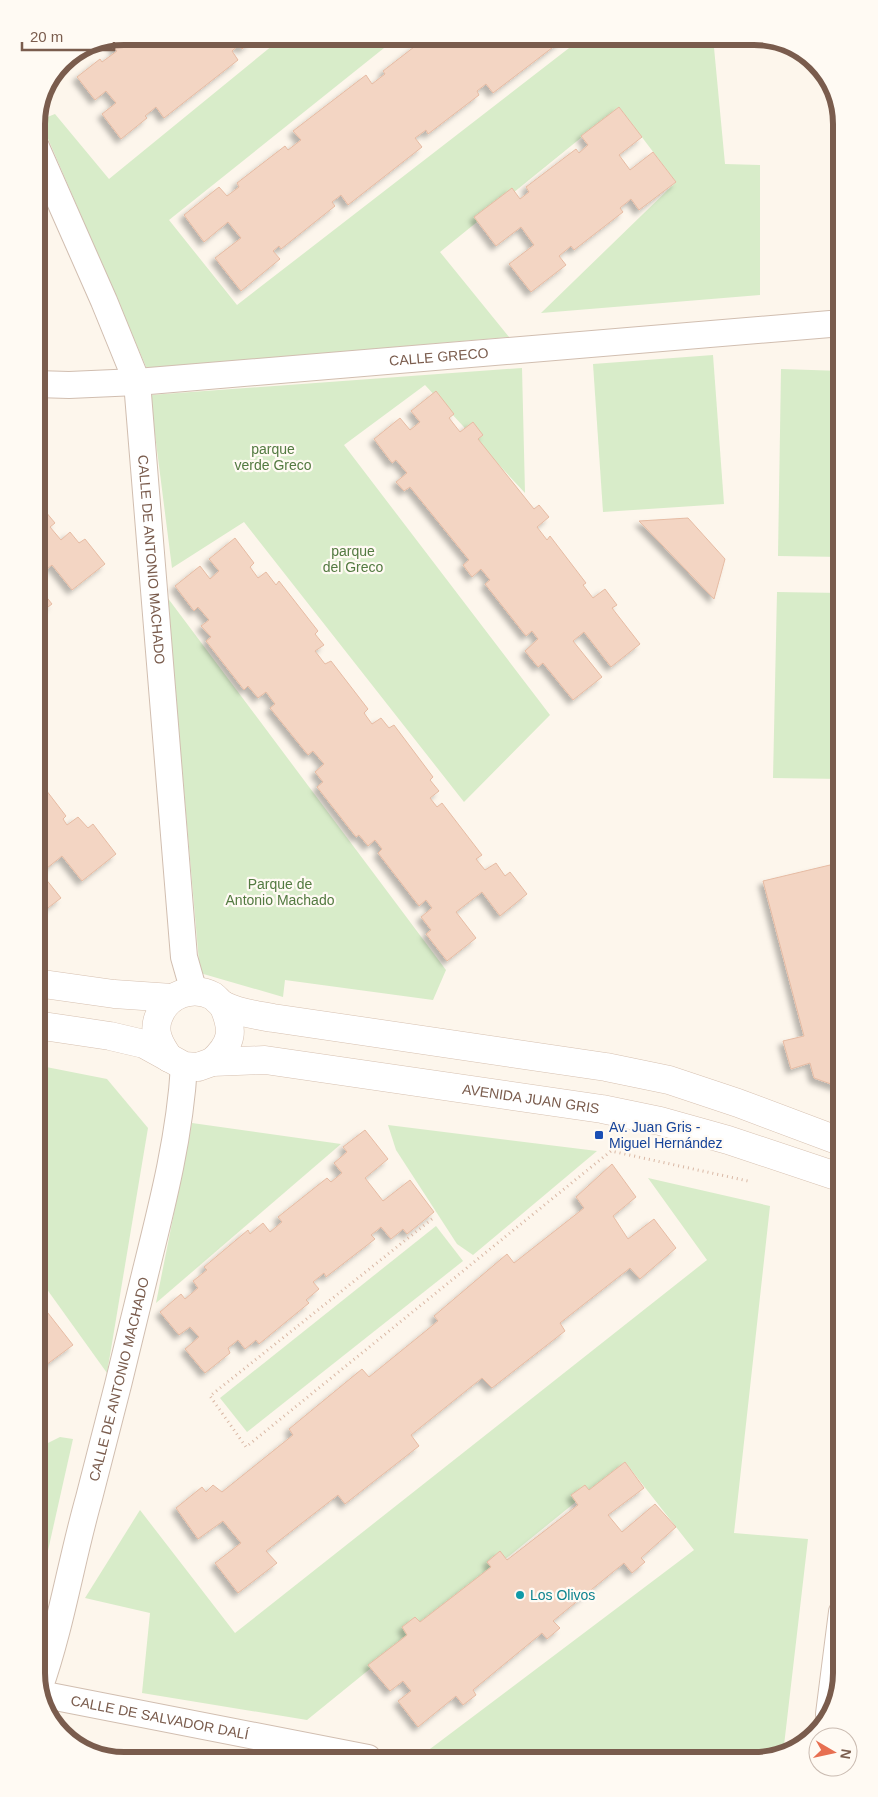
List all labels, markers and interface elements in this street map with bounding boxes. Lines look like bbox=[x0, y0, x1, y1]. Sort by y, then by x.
scale bar bbox=[22, 20, 115, 52]
text: 20 m bbox=[30, 28, 63, 45]
street label: CALLE GRECO bbox=[389, 345, 489, 369]
park label: parque verde Greco bbox=[234, 441, 312, 473]
street label: CALLE DE ANTONIO MACHADO bbox=[135, 454, 168, 665]
park label: parque del Greco bbox=[323, 543, 384, 575]
park label: Parque de Antonio Machado bbox=[226, 876, 335, 908]
street label: AVENIDA JUAN GRIS bbox=[461, 1081, 600, 1117]
place label: Av. Juan Gris - Miguel Hernández bbox=[609, 1119, 723, 1151]
marker: Av. Juan Gris - Miguel Hernández bbox=[593, 1129, 605, 1141]
street label: CALLE DE ANTONIO MACHADO bbox=[86, 1275, 152, 1483]
place label: Los Olivos bbox=[530, 1587, 595, 1603]
marker: Los Olivos bbox=[514, 1589, 526, 1601]
street label: CALLE DE SALVADOR DALÍ bbox=[69, 1692, 250, 1743]
north arrow bbox=[808, 1727, 858, 1777]
text: N bbox=[837, 1748, 855, 1760]

